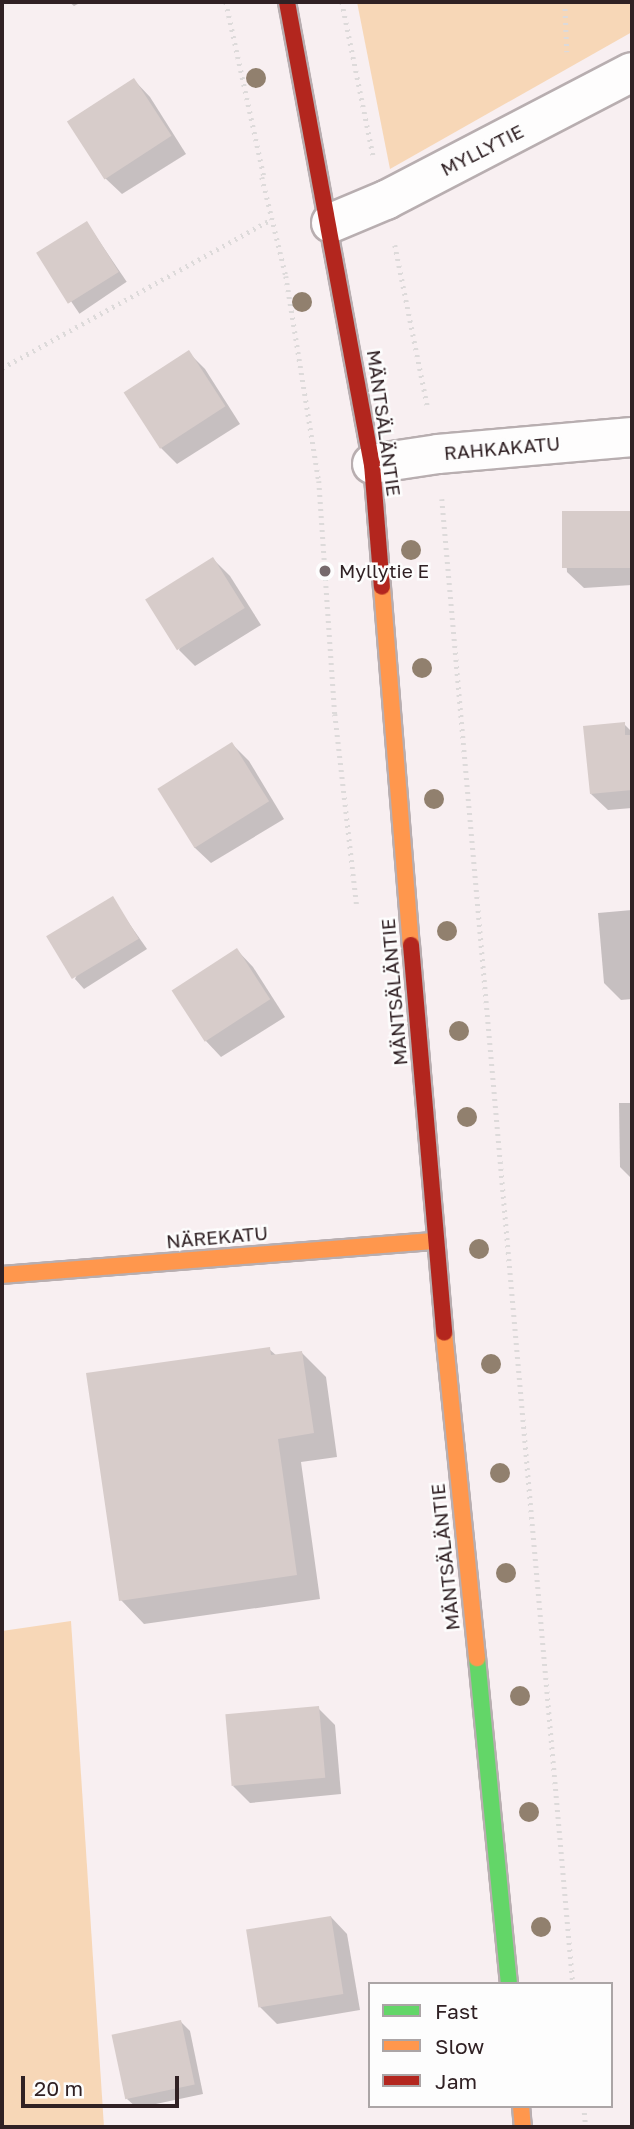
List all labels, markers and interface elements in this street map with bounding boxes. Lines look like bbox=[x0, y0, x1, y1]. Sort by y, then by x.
street label: MYLLYTIE bbox=[437, 119, 527, 181]
street label: MÄNTSÄLÄNTIE bbox=[362, 348, 406, 498]
street label: RAHKAKATU bbox=[443, 432, 561, 464]
place label: Myllytie E bbox=[339, 560, 429, 582]
marker: Myllytie E bbox=[317, 563, 333, 579]
street label: MÄNTSÄLÄNTIE bbox=[376, 917, 412, 1067]
street label: NÄREKATU bbox=[165, 1221, 269, 1253]
street label: MÄNTSÄLÄNTIE bbox=[426, 1482, 464, 1632]
legend bbox=[368, 1982, 613, 2108]
text: Fast bbox=[435, 1998, 478, 2024]
text: Slow bbox=[435, 2033, 484, 2059]
scale bar bbox=[24, 2062, 182, 2106]
text: Jam bbox=[435, 2068, 477, 2094]
text: 20 m bbox=[34, 2075, 83, 2101]

